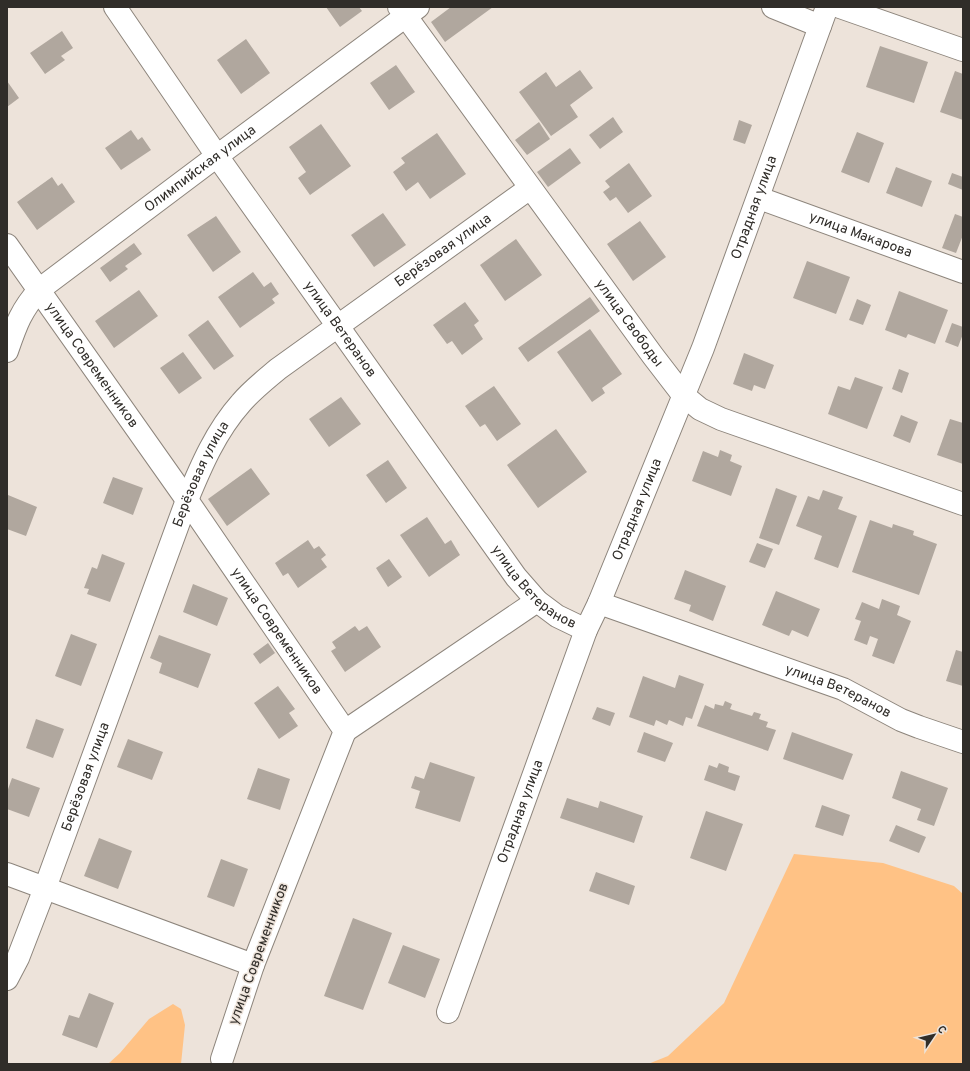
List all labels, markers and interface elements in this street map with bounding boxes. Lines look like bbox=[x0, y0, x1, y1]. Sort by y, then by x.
street label: Олимпийская улица bbox=[141, 122, 259, 216]
street label: Отрадная улица bbox=[727, 153, 781, 262]
street label: улица Макарова bbox=[807, 208, 914, 261]
street label: Берёзовая улица bbox=[391, 210, 495, 291]
street label: улица Свободы bbox=[591, 276, 667, 370]
street label: улица Ветеранов bbox=[300, 278, 380, 381]
street label: улица Современников bbox=[42, 299, 142, 431]
street label: Берёзовая улица bbox=[169, 418, 233, 530]
street label: Отрадная улица bbox=[609, 456, 666, 563]
street label: улица Ветеранов bbox=[488, 542, 579, 632]
street label: улица Современников bbox=[227, 564, 326, 698]
street label: улица Ветеранов bbox=[783, 661, 894, 722]
street label: Берёзовая улица bbox=[58, 720, 113, 834]
street label: Отрадная улица bbox=[494, 757, 547, 866]
street label: улица Современников bbox=[225, 881, 293, 1027]
north arrow bbox=[914, 1015, 954, 1055]
text: С bbox=[934, 1023, 949, 1037]

